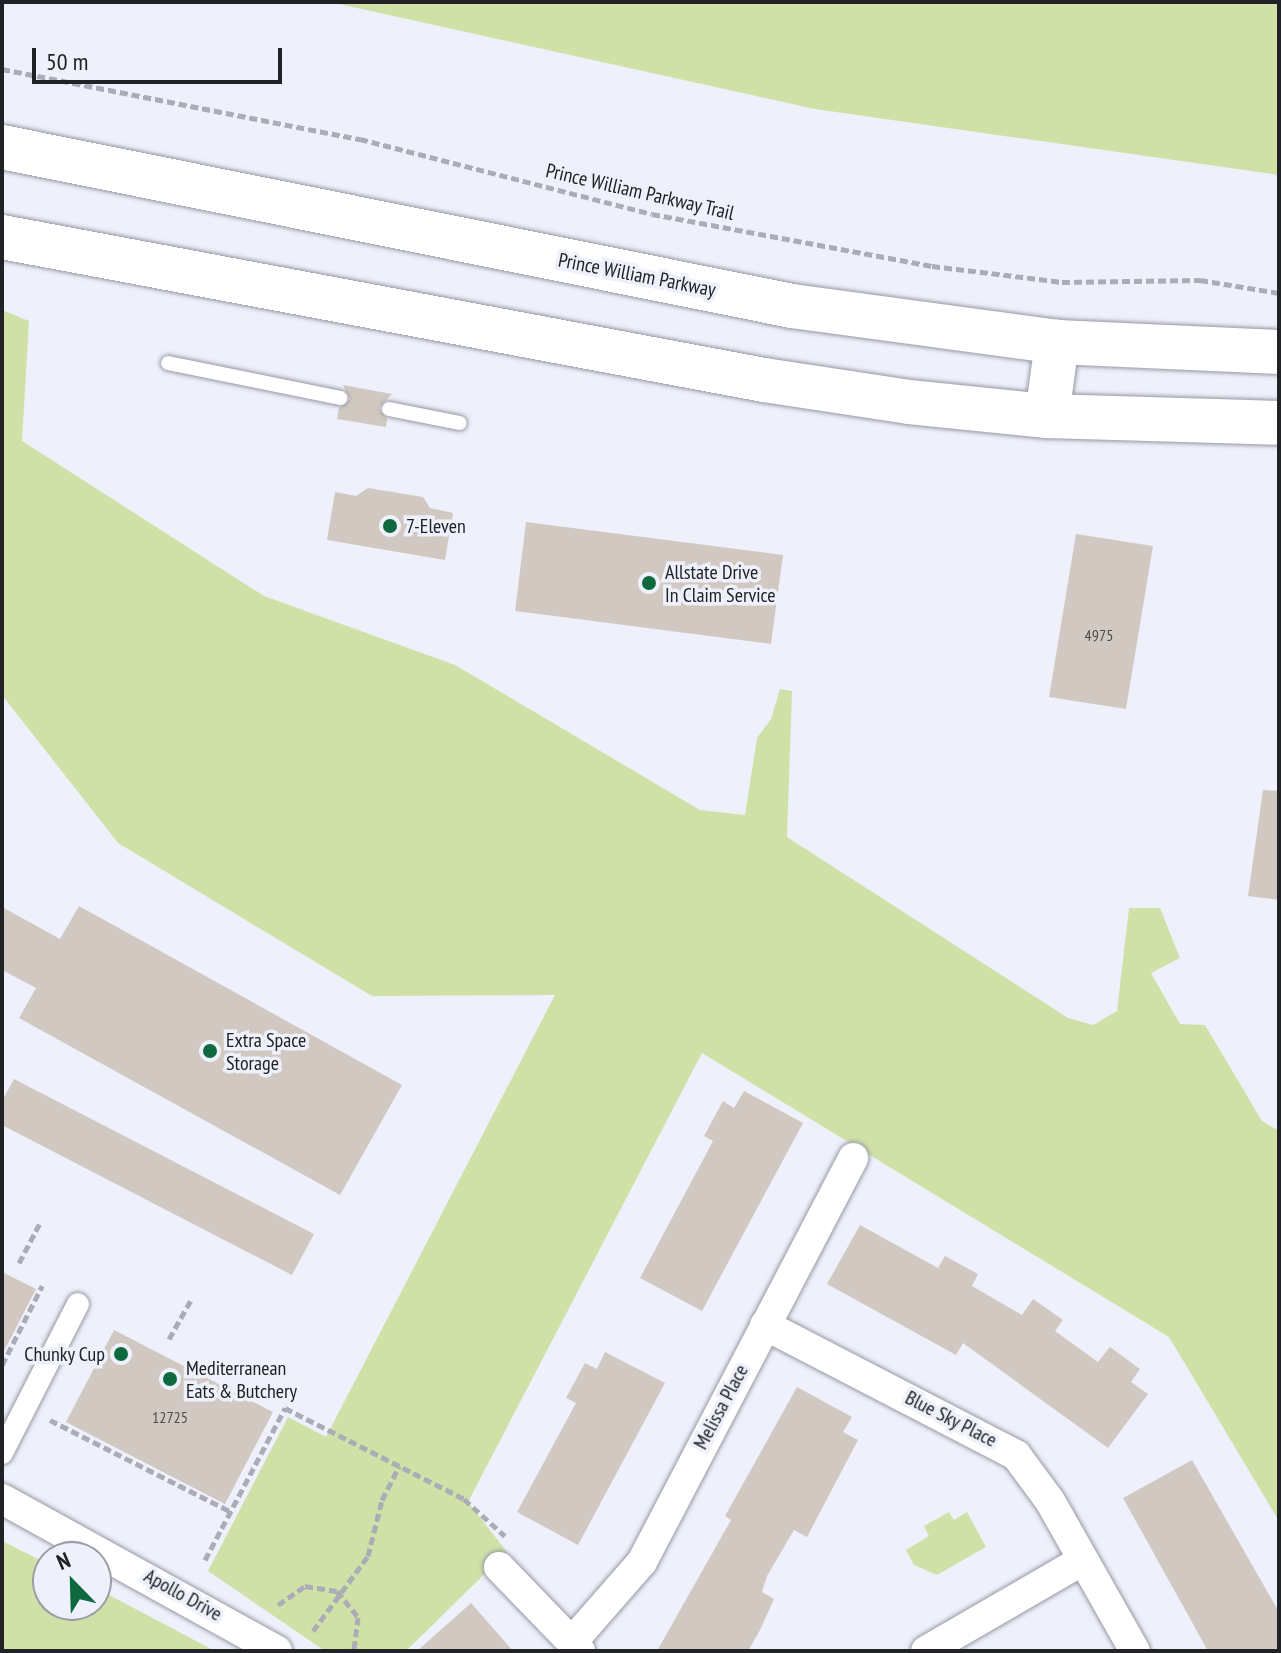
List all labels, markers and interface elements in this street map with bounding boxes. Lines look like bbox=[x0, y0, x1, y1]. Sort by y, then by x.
scale bar bbox=[36, 32, 286, 82]
text: 50 m bbox=[46, 46, 88, 77]
street label: Prince William Parkway Trail bbox=[543, 158, 737, 226]
street label: Prince William Parkway bbox=[556, 248, 718, 302]
place label: 7-Eleven bbox=[406, 514, 466, 538]
marker: 7-Eleven bbox=[381, 517, 399, 535]
place label: Allstate Drive In Claim Service bbox=[665, 560, 776, 607]
marker: Allstate Drive In Claim Service bbox=[640, 574, 658, 592]
house number: 4975 bbox=[1085, 625, 1113, 645]
place label: Extra Space Storage bbox=[226, 1028, 306, 1075]
marker: Extra Space Storage bbox=[201, 1042, 219, 1060]
place label: Chunky Cup bbox=[24, 1342, 105, 1366]
marker: Chunky Cup bbox=[112, 1345, 130, 1363]
place label: Mediterranean Eats & Butchery bbox=[186, 1356, 297, 1403]
street label: Melissa Place bbox=[689, 1361, 753, 1453]
marker: Mediterranean Eats & Butchery bbox=[161, 1370, 179, 1388]
street label: Blue Sky Place bbox=[901, 1386, 1001, 1452]
house number: 12725 bbox=[152, 1407, 188, 1427]
north arrow bbox=[32, 1541, 112, 1621]
text: N bbox=[52, 1546, 74, 1576]
street label: Apollo Drive bbox=[140, 1564, 226, 1626]

